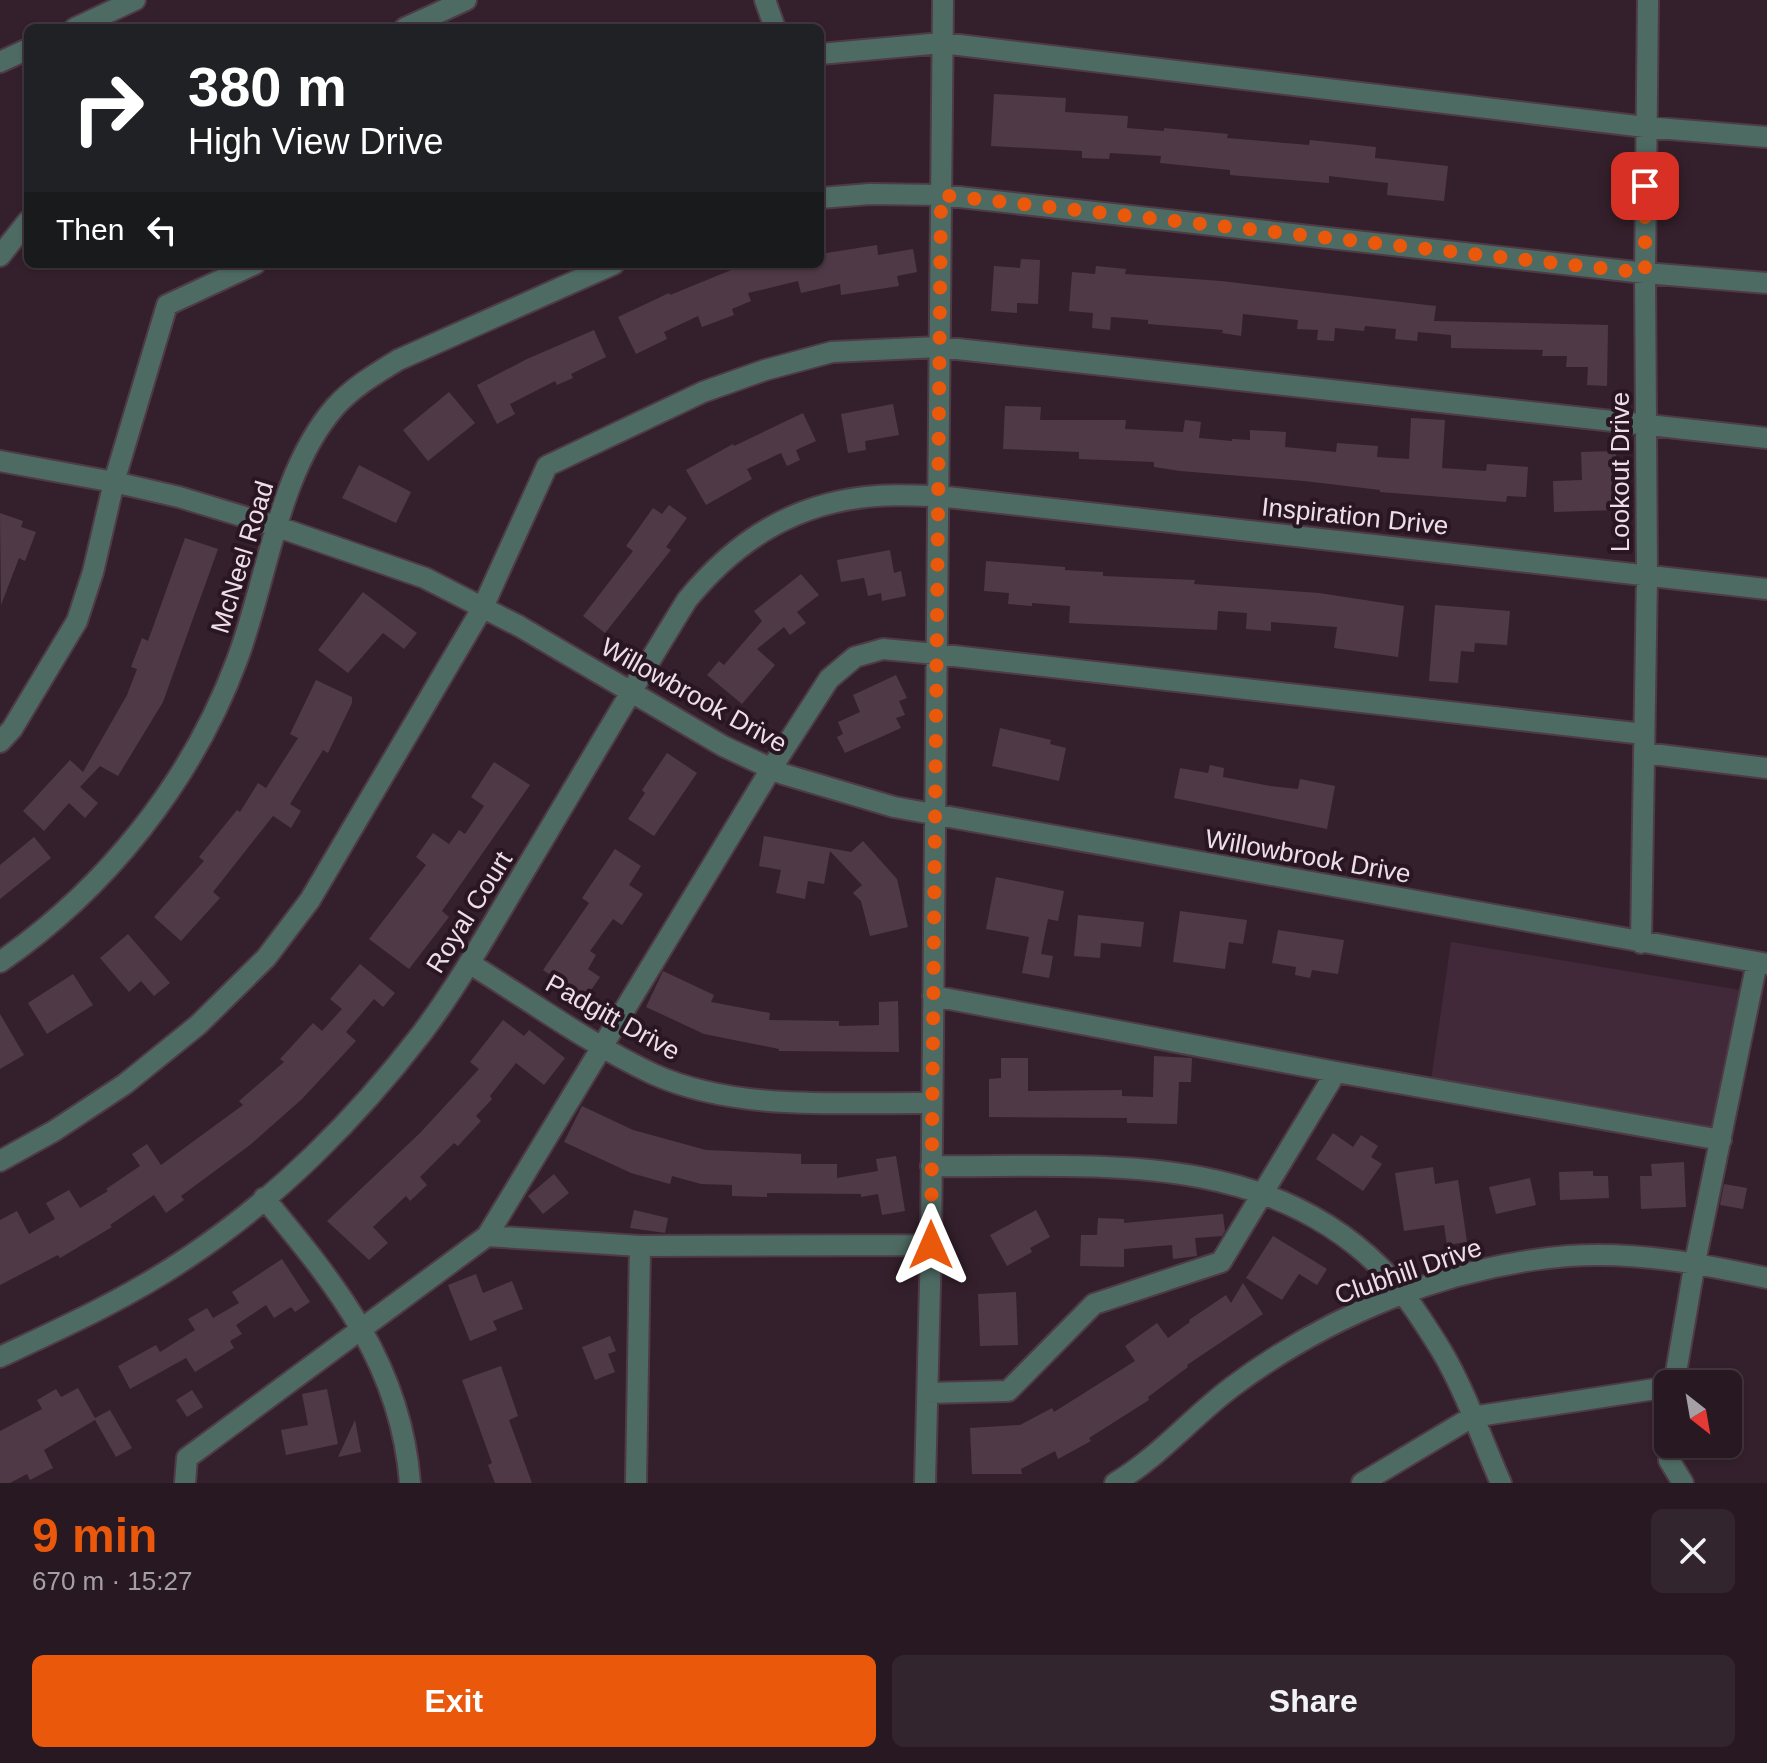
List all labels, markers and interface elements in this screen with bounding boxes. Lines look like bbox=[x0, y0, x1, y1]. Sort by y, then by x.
text: 380 m bbox=[188, 55, 347, 118]
icon: right bbox=[56, 56, 160, 160]
text: High View Drive bbox=[188, 121, 443, 162]
pin bbox=[1611, 152, 1679, 220]
icon: arrive bbox=[1623, 164, 1667, 208]
icon: left bbox=[140, 208, 184, 252]
text: Then bbox=[56, 213, 124, 246]
street label: Lookout Drive bbox=[1605, 392, 1635, 552]
street label: McNeel Road bbox=[205, 477, 279, 637]
street label: Inspiration Drive bbox=[1260, 491, 1450, 541]
street label: Willowbrook Drive bbox=[596, 631, 792, 759]
street label: Willowbrook Drive bbox=[1203, 823, 1413, 889]
street label: Royal Court bbox=[420, 845, 519, 978]
street label: Padgitt Drive bbox=[541, 968, 685, 1066]
position arrow bbox=[889, 1203, 973, 1287]
street label: Clubhill Drive bbox=[1331, 1232, 1485, 1310]
north arrow bbox=[1654, 1370, 1742, 1458]
map controls bbox=[1654, 1370, 1742, 1458]
text: 9 min bbox=[32, 1509, 157, 1562]
button: close bbox=[1651, 1509, 1735, 1593]
text: 670 m · 15:27 bbox=[32, 1566, 192, 1596]
button: Exit bbox=[32, 1655, 876, 1747]
button: Share bbox=[892, 1655, 1735, 1747]

